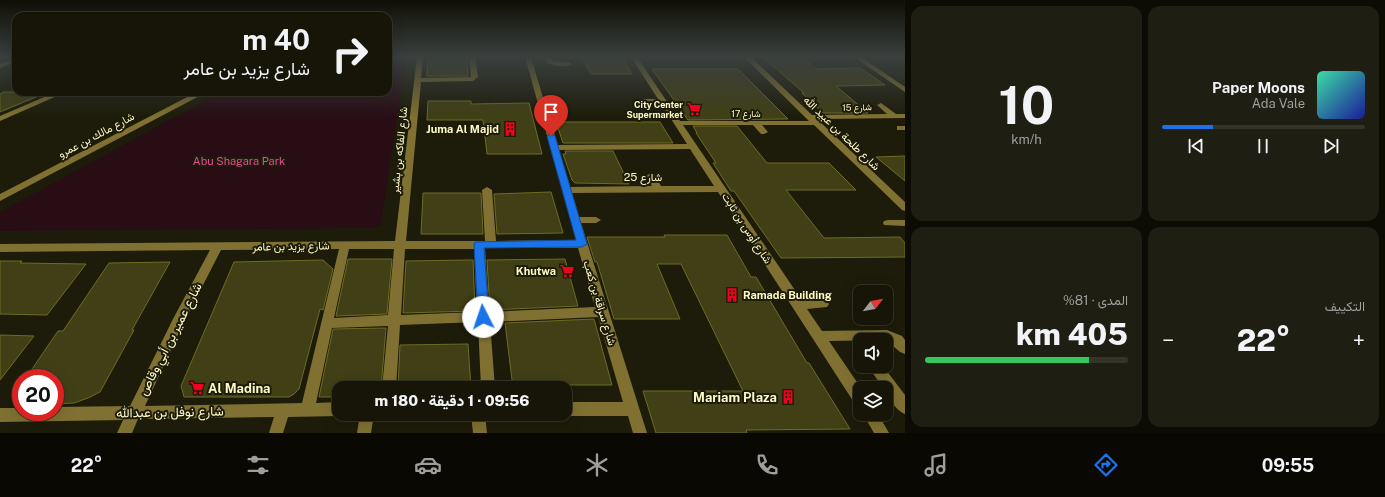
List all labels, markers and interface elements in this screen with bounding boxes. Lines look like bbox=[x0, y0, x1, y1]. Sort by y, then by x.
text: 40 m bbox=[242, 23, 310, 56]
icon: right bbox=[324, 28, 376, 80]
text: شارع يزيد بن عامر bbox=[183, 58, 310, 79]
text: 10 bbox=[999, 75, 1054, 136]
text: Paper Moons bbox=[1212, 79, 1305, 96]
street label: شارع طلحة بن عبيد الله bbox=[800, 94, 883, 174]
pin bbox=[534, 95, 568, 136]
text: Ada Vale bbox=[1252, 96, 1305, 111]
place label: City Center Supermarket bbox=[626, 99, 683, 120]
icon: arrive bbox=[540, 101, 562, 123]
supermarket icon: City Center Supermarket bbox=[686, 101, 702, 117]
street label: شارع 15 bbox=[842, 101, 872, 114]
street label: شارع الفاكه بن بشير bbox=[388, 106, 412, 195]
street label: شارع 17 bbox=[731, 108, 761, 120]
street label: شارع مالك بن عمرو bbox=[56, 110, 137, 162]
building icon: Juma Al Majid bbox=[502, 121, 518, 137]
place label: Juma Al Majid bbox=[426, 123, 499, 135]
text: km/h bbox=[1011, 132, 1042, 147]
icon: previous bbox=[1185, 135, 1207, 157]
icon: pause bbox=[1252, 135, 1274, 157]
icon: next bbox=[1320, 135, 1342, 157]
park label: Abu Shagara Park bbox=[193, 155, 285, 167]
street label: شارع 25 bbox=[624, 171, 663, 185]
street label: شارع أوس بن ثابت bbox=[718, 190, 774, 267]
street label: شارع يزيد بن عامر bbox=[251, 239, 330, 255]
street label: شارع سراقة بن كعب bbox=[579, 259, 619, 348]
supermarket icon: Khutwa bbox=[559, 263, 575, 279]
place label: Khutwa bbox=[516, 265, 556, 277]
street label: شارع عمير بن أبي وقاص bbox=[135, 280, 208, 399]
north arrow bbox=[853, 285, 893, 325]
map controls bbox=[853, 285, 893, 421]
building icon: Ramada Building bbox=[724, 287, 740, 303]
place label: Ramada Building bbox=[743, 289, 832, 301]
text: المدى · 81% bbox=[1063, 293, 1128, 308]
position arrow bbox=[462, 296, 504, 338]
text: التكييف bbox=[1325, 299, 1365, 314]
text: 405 km bbox=[1016, 316, 1128, 352]
text: 22° bbox=[1237, 322, 1290, 358]
text: − bbox=[1162, 327, 1174, 353]
text: + bbox=[1353, 327, 1365, 353]
button: sound bbox=[853, 333, 893, 373]
speed limit sign: 20 bbox=[12, 369, 64, 421]
supermarket icon: Al Madina bbox=[189, 380, 205, 396]
place label: Al Madina bbox=[208, 381, 270, 396]
button: layers bbox=[853, 381, 893, 421]
building icon: Mariam Plaza bbox=[780, 389, 796, 405]
place label: Mariam Plaza bbox=[693, 390, 777, 405]
text: 09:56 · 1 دقيقة · 180 m bbox=[374, 392, 530, 409]
street label: شارع نوفل بن عبدالله bbox=[116, 404, 224, 422]
icon: filters bbox=[244, 451, 272, 479]
icon: car bbox=[414, 451, 442, 479]
icon: climate bbox=[583, 451, 611, 479]
icon: phone bbox=[753, 451, 781, 479]
icon: music bbox=[922, 451, 950, 479]
icon: directions bbox=[1092, 451, 1120, 479]
text: 22° bbox=[71, 455, 102, 476]
text: 09:55 bbox=[1262, 455, 1314, 476]

